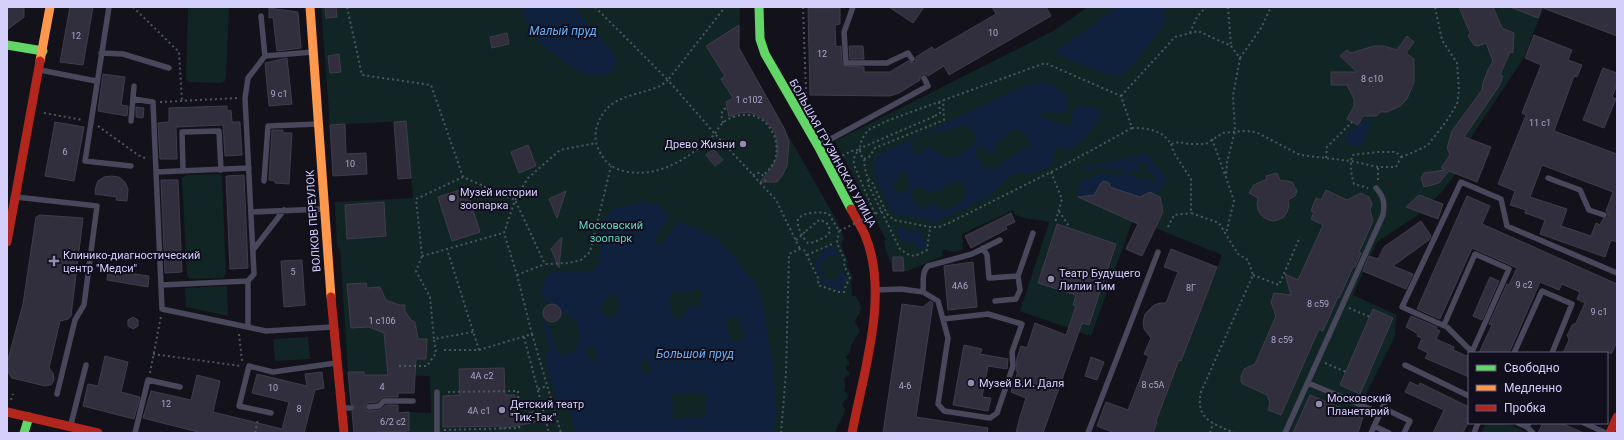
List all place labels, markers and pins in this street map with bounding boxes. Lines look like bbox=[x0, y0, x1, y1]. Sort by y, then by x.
place label: Древо Жизни bbox=[665, 138, 735, 151]
marker: Древо Жизни bbox=[738, 139, 748, 149]
place label: Музей истории зоопарка bbox=[460, 186, 538, 212]
marker: Музей истории зоопарка bbox=[447, 193, 457, 203]
place label: Клинико-диагностический центр "Медси" bbox=[63, 249, 200, 275]
marker: Клинико-диагностический центр "Медси" bbox=[48, 255, 60, 267]
place label: Театр Будущего Лилии Тим bbox=[1059, 267, 1140, 293]
marker: Театр Будущего Лилии Тим bbox=[1046, 274, 1056, 284]
place label: Музей В.И. Даля bbox=[979, 377, 1064, 390]
marker: Музей В.И. Даля bbox=[966, 378, 976, 388]
place label: Московский Планетарий bbox=[1327, 392, 1391, 418]
place label: Детский театр "Тик-Так" bbox=[510, 398, 584, 424]
marker: Московский Планетарий bbox=[1314, 399, 1324, 409]
marker: Детский театр "Тик-Так" bbox=[497, 405, 507, 415]

